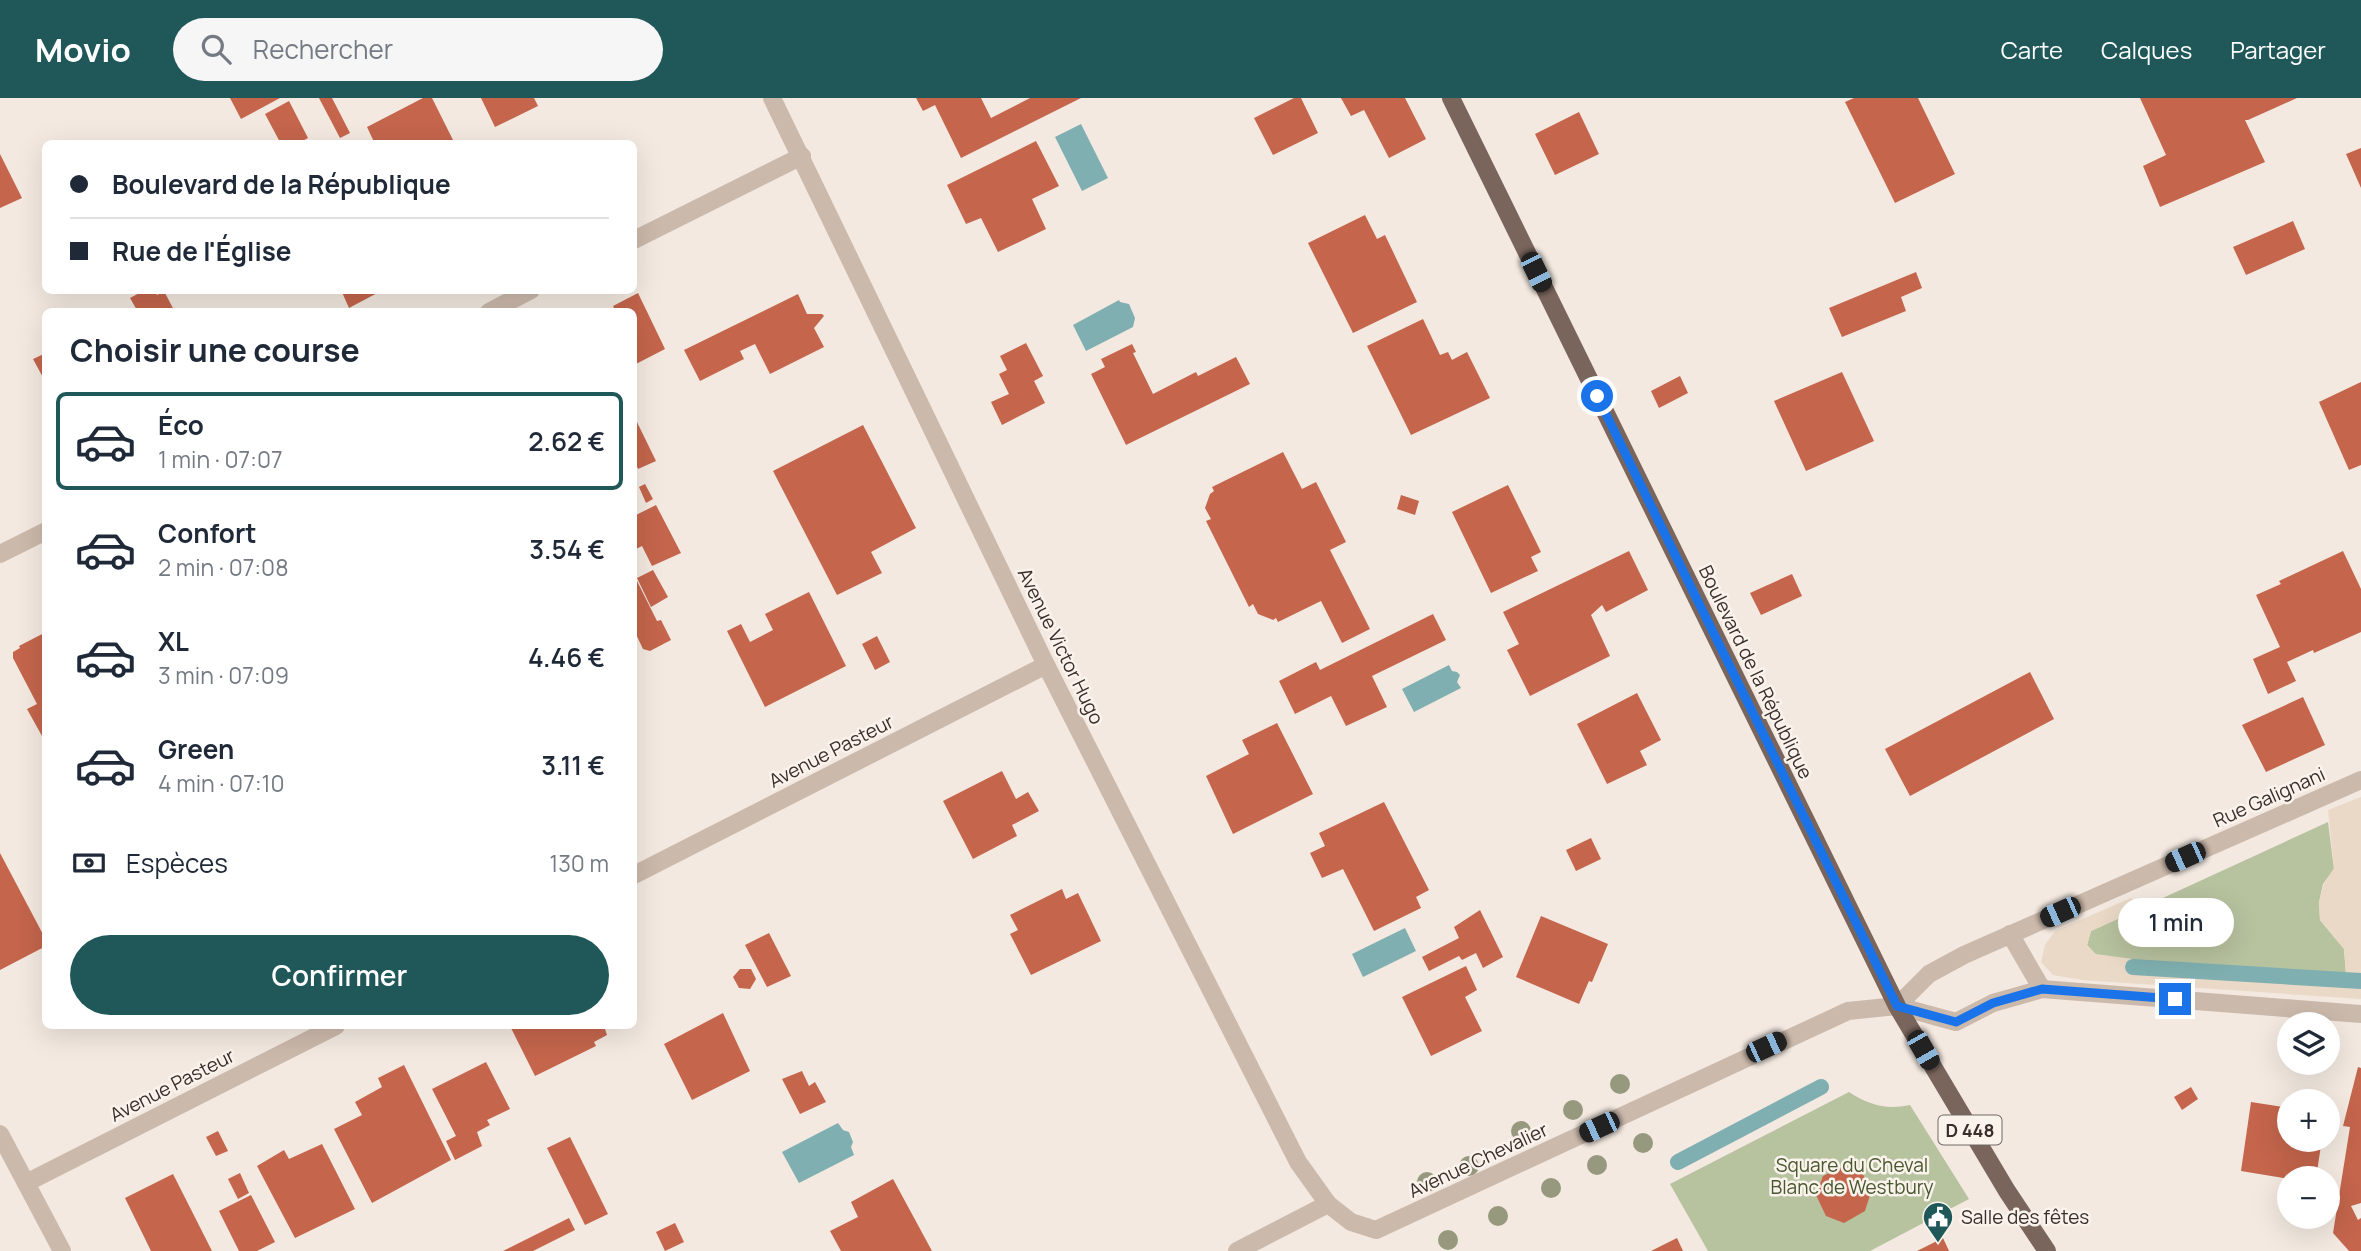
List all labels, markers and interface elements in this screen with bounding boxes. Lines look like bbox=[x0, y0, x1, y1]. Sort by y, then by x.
search box bbox=[173, 18, 663, 81]
text: Movio bbox=[35, 27, 131, 72]
icon: search bbox=[197, 30, 235, 68]
text: Rechercher bbox=[253, 31, 393, 67]
text: Carte bbox=[2001, 33, 2063, 66]
text: Calques bbox=[2101, 33, 2192, 66]
text: Partager bbox=[2230, 33, 2326, 66]
text: Boulevard de la République bbox=[112, 166, 451, 202]
text: Rue de l'Église bbox=[112, 233, 291, 269]
car bbox=[1518, 249, 1555, 295]
text: Choisir une course bbox=[70, 328, 360, 372]
route start bbox=[1581, 380, 1613, 412]
text: Éco bbox=[158, 407, 204, 443]
icon: car bbox=[74, 410, 137, 473]
text: 2.62 € bbox=[528, 423, 605, 459]
text: 1 min · 07:07 bbox=[158, 443, 283, 475]
text: Confort bbox=[158, 515, 257, 551]
icon: car bbox=[74, 518, 137, 581]
text: 3.54 € bbox=[529, 531, 605, 567]
text: 2 min · 07:08 bbox=[158, 551, 289, 583]
street label: Boulevard de la République bbox=[1693, 561, 1819, 783]
street label: Avenue Victor Hugo bbox=[1012, 564, 1110, 728]
text: XL bbox=[158, 623, 189, 659]
icon: car bbox=[74, 626, 137, 689]
text: 4.46 € bbox=[528, 639, 605, 675]
text: 3 min · 07:09 bbox=[158, 659, 289, 691]
street label: Avenue Pasteur bbox=[764, 708, 898, 794]
text: Green bbox=[158, 731, 234, 767]
icon: car bbox=[74, 734, 137, 797]
text: 3.11 € bbox=[541, 747, 605, 783]
street label: Rue Galignani bbox=[2209, 761, 2329, 833]
text: 4 min · 07:10 bbox=[158, 767, 285, 799]
car bbox=[2162, 839, 2209, 875]
icon: cash bbox=[70, 844, 108, 882]
text: Espèces bbox=[126, 845, 228, 881]
text: 130 m bbox=[549, 847, 609, 879]
car bbox=[2037, 894, 2084, 930]
callout: 1 min bbox=[2117, 898, 2233, 946]
text: 1 min bbox=[2149, 906, 2203, 938]
button: Confirmer bbox=[70, 935, 609, 1015]
route end bbox=[2159, 983, 2191, 1015]
map controls bbox=[2277, 1012, 2340, 1229]
button: layers bbox=[2277, 1012, 2340, 1075]
car bbox=[1904, 1027, 1943, 1073]
car bbox=[1743, 1029, 1790, 1065]
street label: Avenue Pasteur bbox=[105, 1042, 239, 1128]
button: + bbox=[2277, 1089, 2340, 1152]
car bbox=[1576, 1109, 1623, 1145]
road number: D 448 bbox=[1938, 1115, 2002, 1144]
street label: Avenue Chevalier bbox=[1404, 1116, 1552, 1204]
park label: Square du Cheval Blanc de Westbury bbox=[1771, 1152, 1933, 1200]
button: − bbox=[2277, 1166, 2340, 1229]
public building icon: Salle des fêtes bbox=[1921, 1200, 1955, 1244]
place label: Salle des fêtes bbox=[1961, 1204, 2089, 1230]

